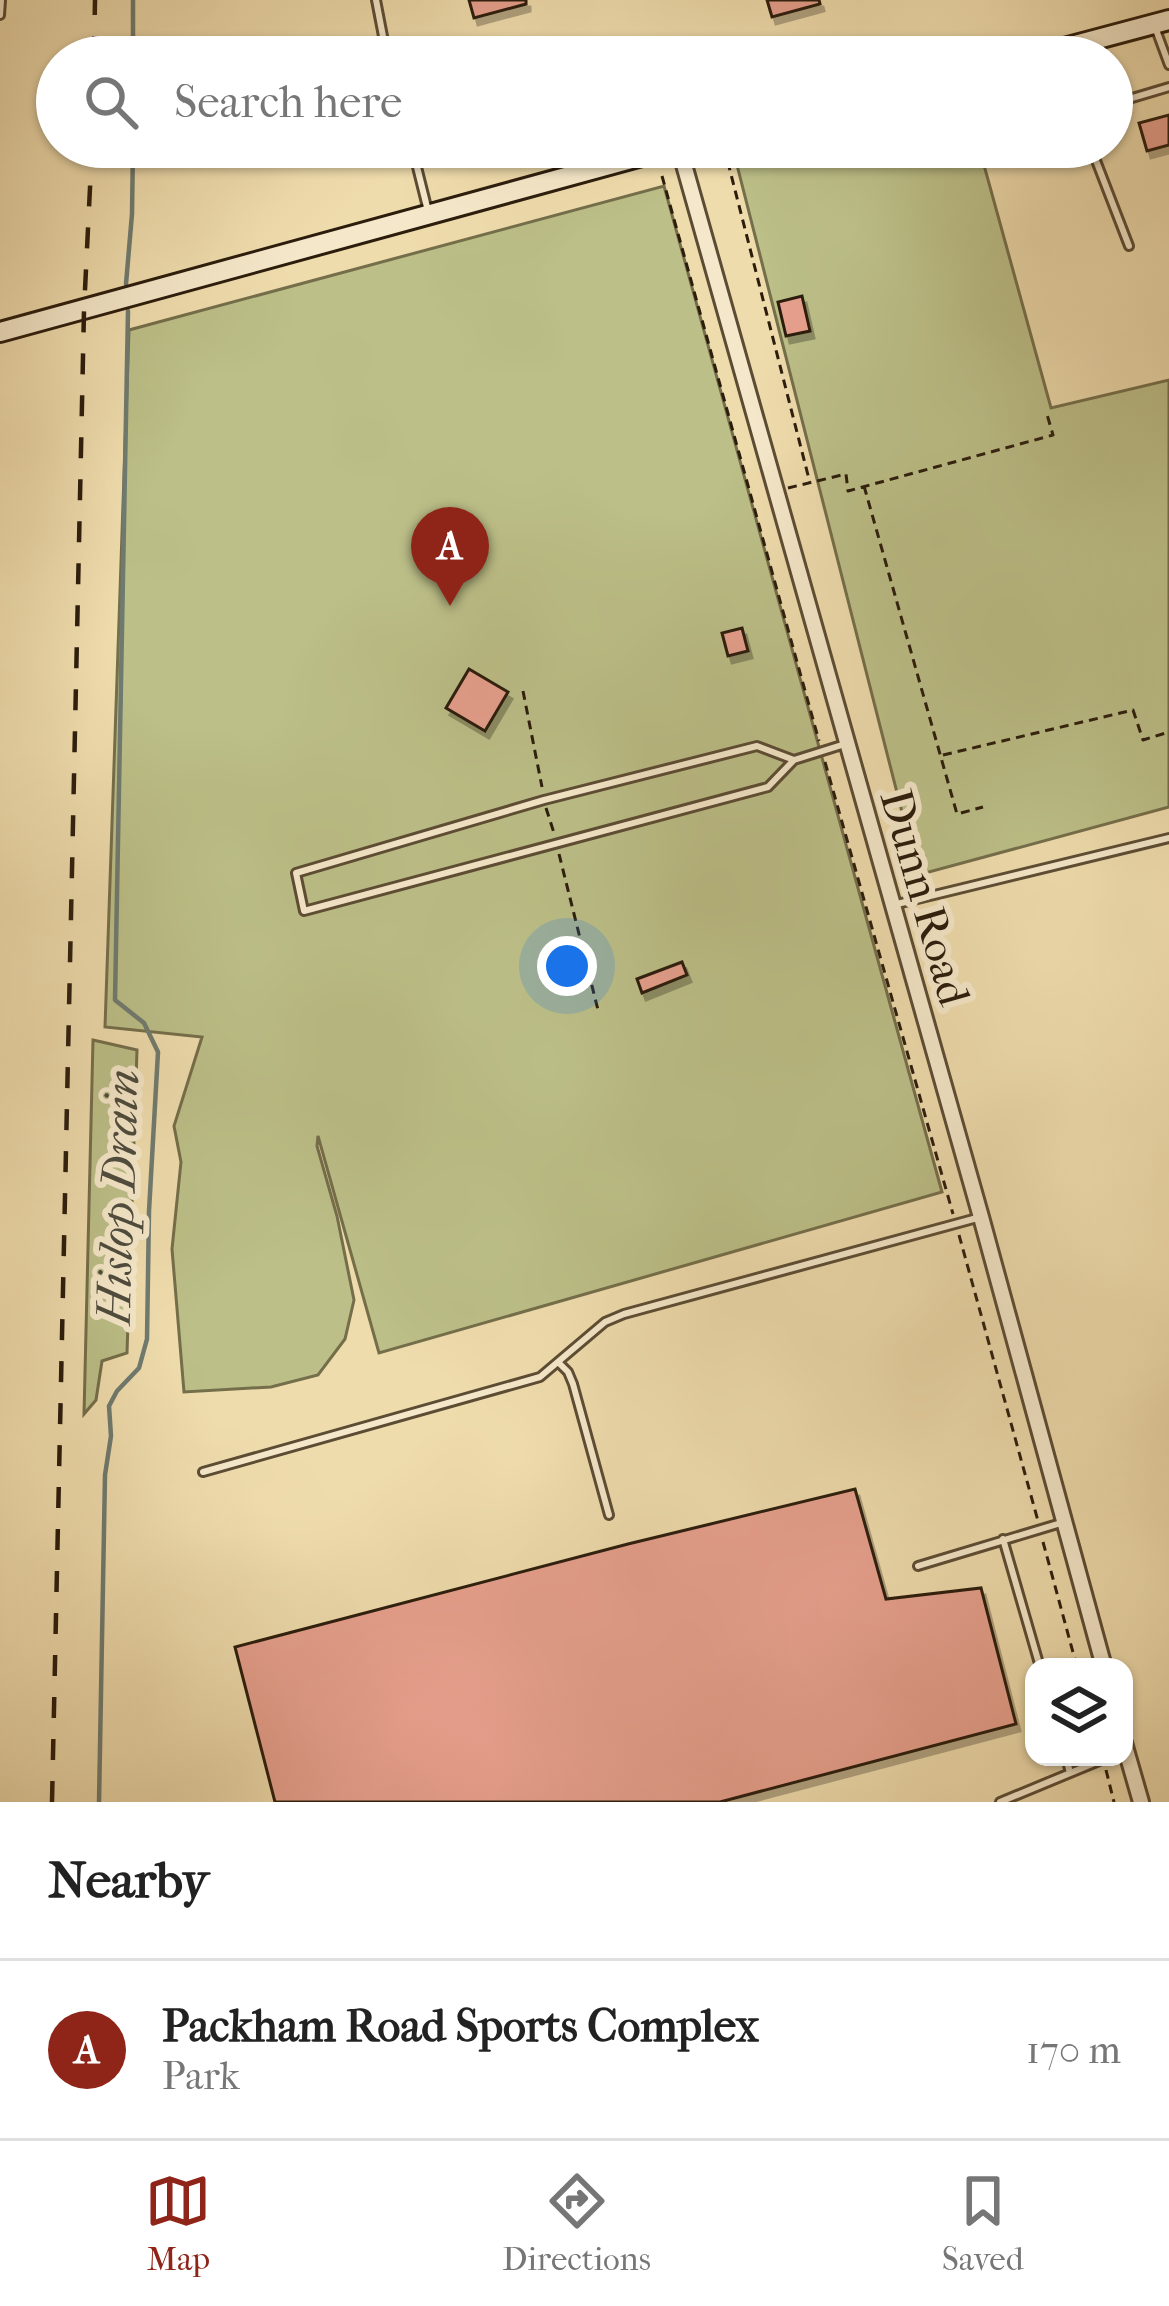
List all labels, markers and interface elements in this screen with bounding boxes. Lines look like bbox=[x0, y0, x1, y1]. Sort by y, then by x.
search box bbox=[36, 36, 1133, 168]
icon: search bbox=[78, 69, 144, 135]
text: Search here bbox=[174, 76, 402, 129]
pin: A bbox=[411, 507, 489, 606]
street label: Dunn Road bbox=[869, 783, 981, 1012]
your location bbox=[537, 936, 597, 996]
water label: Hislop Drain bbox=[85, 1069, 150, 1327]
map controls bbox=[1025, 1658, 1133, 1766]
button: layers bbox=[1025, 1658, 1133, 1766]
text: Nearby bbox=[48, 1850, 209, 1910]
text: Packham Road Sports Complex bbox=[162, 2000, 759, 2053]
text: A bbox=[74, 2027, 100, 2073]
text: 170 m bbox=[1026, 2027, 1121, 2073]
text: Park bbox=[162, 2053, 240, 2099]
tab: Map bbox=[145, 2168, 211, 2279]
tab: Directions bbox=[502, 2168, 651, 2279]
tab: Saved bbox=[942, 2168, 1024, 2279]

